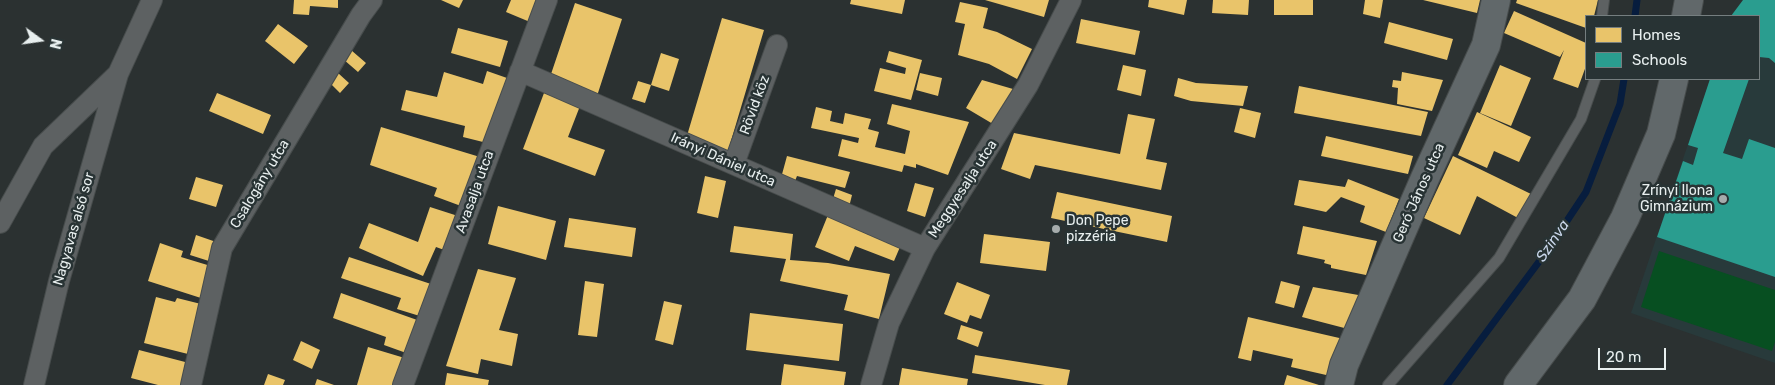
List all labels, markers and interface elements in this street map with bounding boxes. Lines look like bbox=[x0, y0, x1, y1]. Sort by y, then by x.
north arrow bbox=[15, 15, 65, 65]
legend bbox=[1585, 15, 1760, 80]
text: Homes bbox=[1632, 26, 1681, 44]
text: N bbox=[46, 37, 65, 51]
text: Schools bbox=[1632, 51, 1687, 69]
street label: Rövid köz bbox=[737, 73, 773, 137]
street label: Irányi Dániel utca bbox=[668, 129, 778, 191]
street label: Csalogány utca bbox=[227, 137, 293, 231]
street label: Meggyesalja utca bbox=[925, 137, 1001, 241]
street label: Geró János utca bbox=[1390, 141, 1448, 245]
street label: Avasalja utca bbox=[452, 148, 498, 236]
street label: Nagyavas alsó sor bbox=[50, 171, 98, 287]
place label: Zrínyi Ilona Gimnázium bbox=[1640, 183, 1713, 216]
marker: Zrínyi Ilona Gimnázium bbox=[1717, 193, 1729, 205]
place label: Don Pepe pizzéria bbox=[1066, 213, 1129, 246]
water label: Szinva bbox=[1533, 217, 1573, 265]
marker: Don Pepe pizzéria bbox=[1050, 223, 1062, 235]
scale bar bbox=[1600, 338, 1668, 370]
text: 20 m bbox=[1606, 348, 1641, 366]

